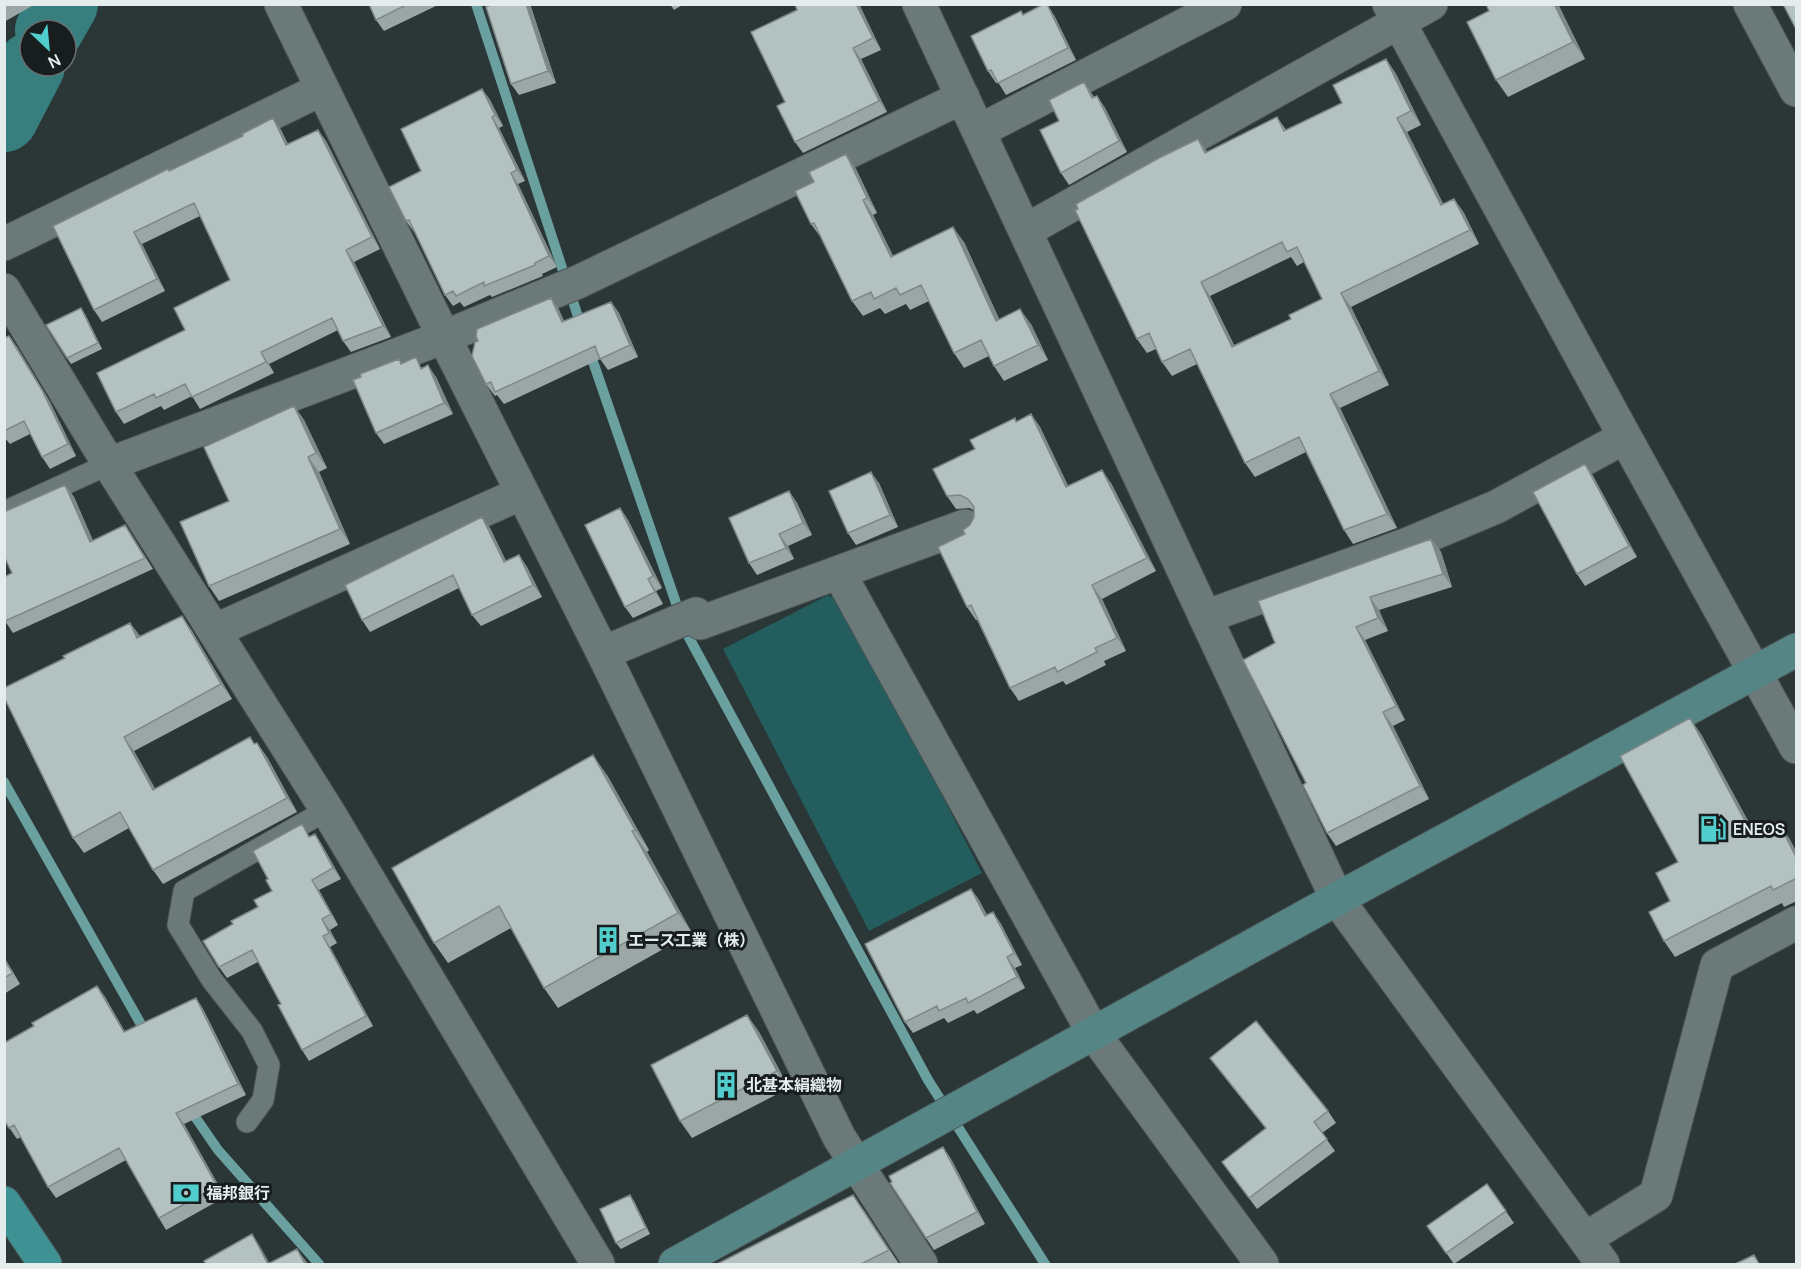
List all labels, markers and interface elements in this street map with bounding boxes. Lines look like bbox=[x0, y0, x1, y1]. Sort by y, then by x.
north arrow bbox=[18, 18, 78, 78]
text: N bbox=[45, 49, 65, 74]
fuel station icon: ENEOS bbox=[1698, 814, 1728, 844]
place label: ENEOS bbox=[1733, 818, 1785, 840]
building icon: エース工業（株） bbox=[593, 925, 623, 955]
place label: エース工業（株） bbox=[628, 929, 755, 951]
building icon: 北甚本絹織物 bbox=[711, 1070, 741, 1100]
place label: 北甚本絹織物 bbox=[746, 1074, 842, 1096]
bank icon: 福邦銀行 bbox=[171, 1178, 201, 1208]
place label: 福邦銀行 bbox=[206, 1182, 270, 1204]

